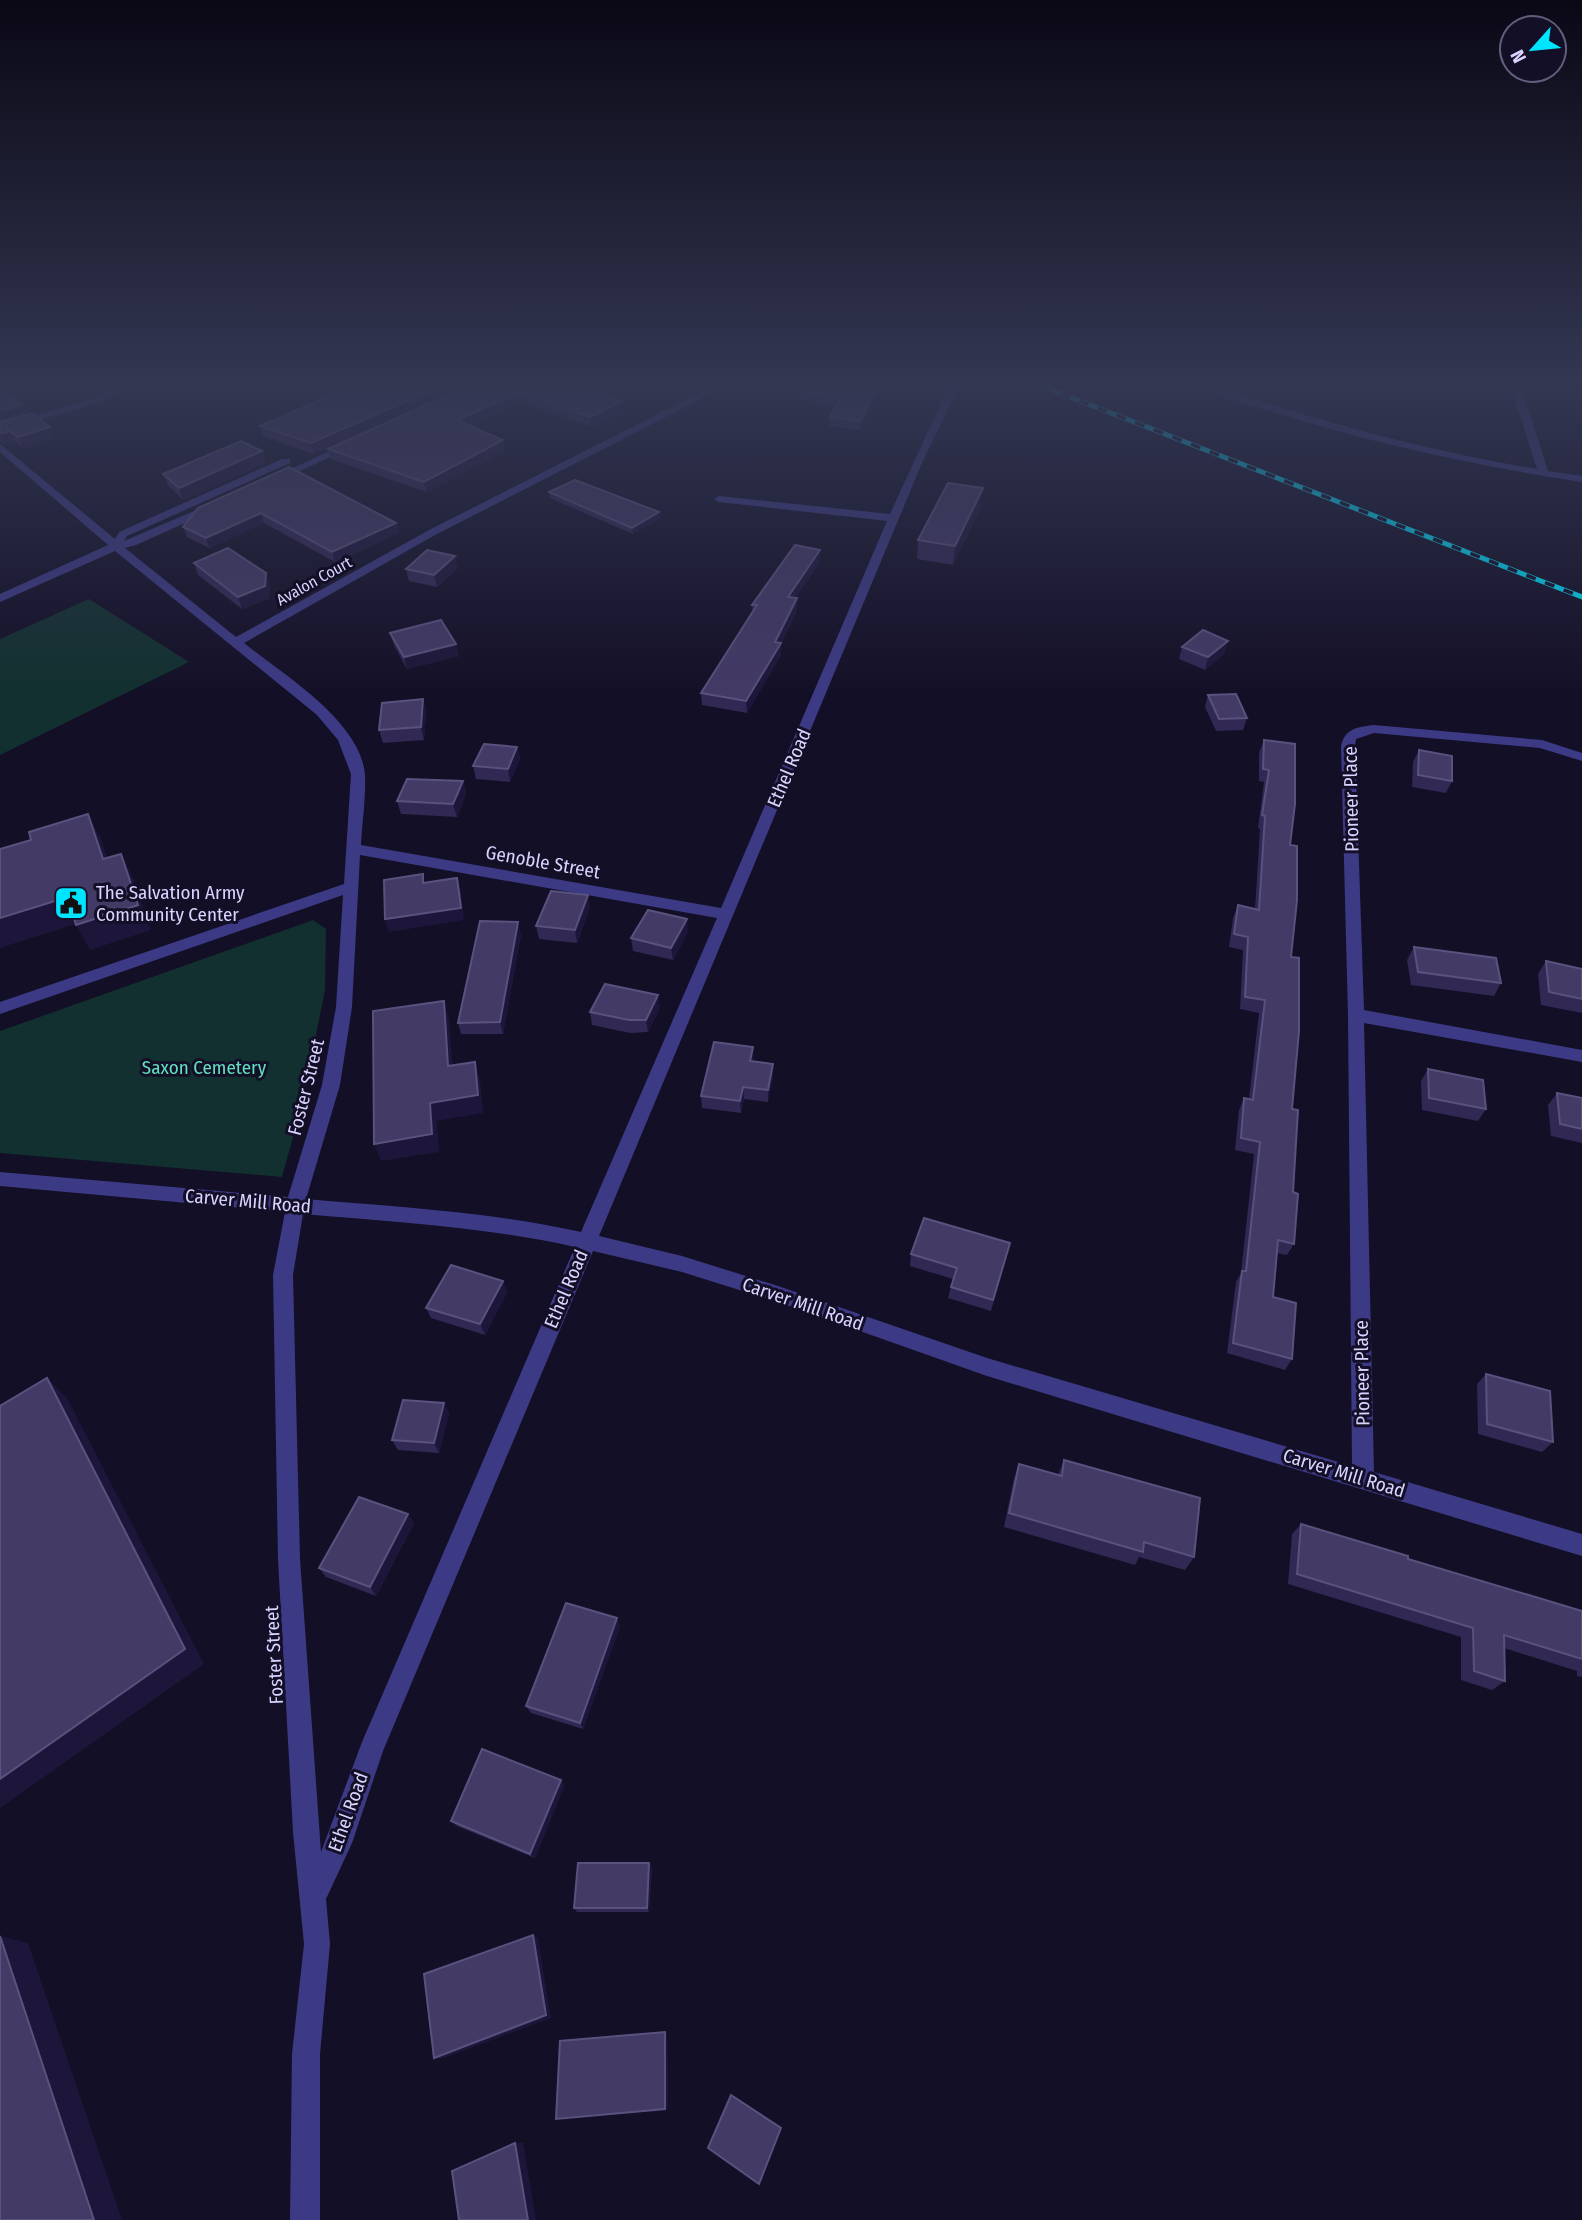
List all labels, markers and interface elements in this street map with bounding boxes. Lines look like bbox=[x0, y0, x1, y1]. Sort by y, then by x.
north arrow bbox=[1498, 14, 1568, 84]
text: N bbox=[1505, 46, 1531, 67]
street label: Avalon Court bbox=[273, 552, 356, 609]
street label: Ethel Road bbox=[762, 725, 816, 811]
street label: Pioneer Place bbox=[1339, 746, 1363, 852]
street label: Genoble Street bbox=[484, 841, 603, 884]
place label: The Salvation Army Community Center bbox=[96, 881, 245, 926]
public building icon: The Salvation Army Community Center bbox=[52, 884, 90, 922]
street label: Foster Street bbox=[283, 1035, 329, 1138]
park label: Saxon Cemetery bbox=[142, 1056, 267, 1079]
street label: Carver Mill Road bbox=[184, 1184, 312, 1218]
street label: Ethel Road bbox=[539, 1246, 593, 1332]
street label: Carver Mill Road bbox=[739, 1273, 867, 1335]
street label: Pioneer Place bbox=[1350, 1320, 1374, 1426]
street label: Carver Mill Road bbox=[1280, 1444, 1408, 1502]
street label: Foster Street bbox=[260, 1604, 288, 1705]
street label: Ethel Road bbox=[323, 1769, 373, 1855]

